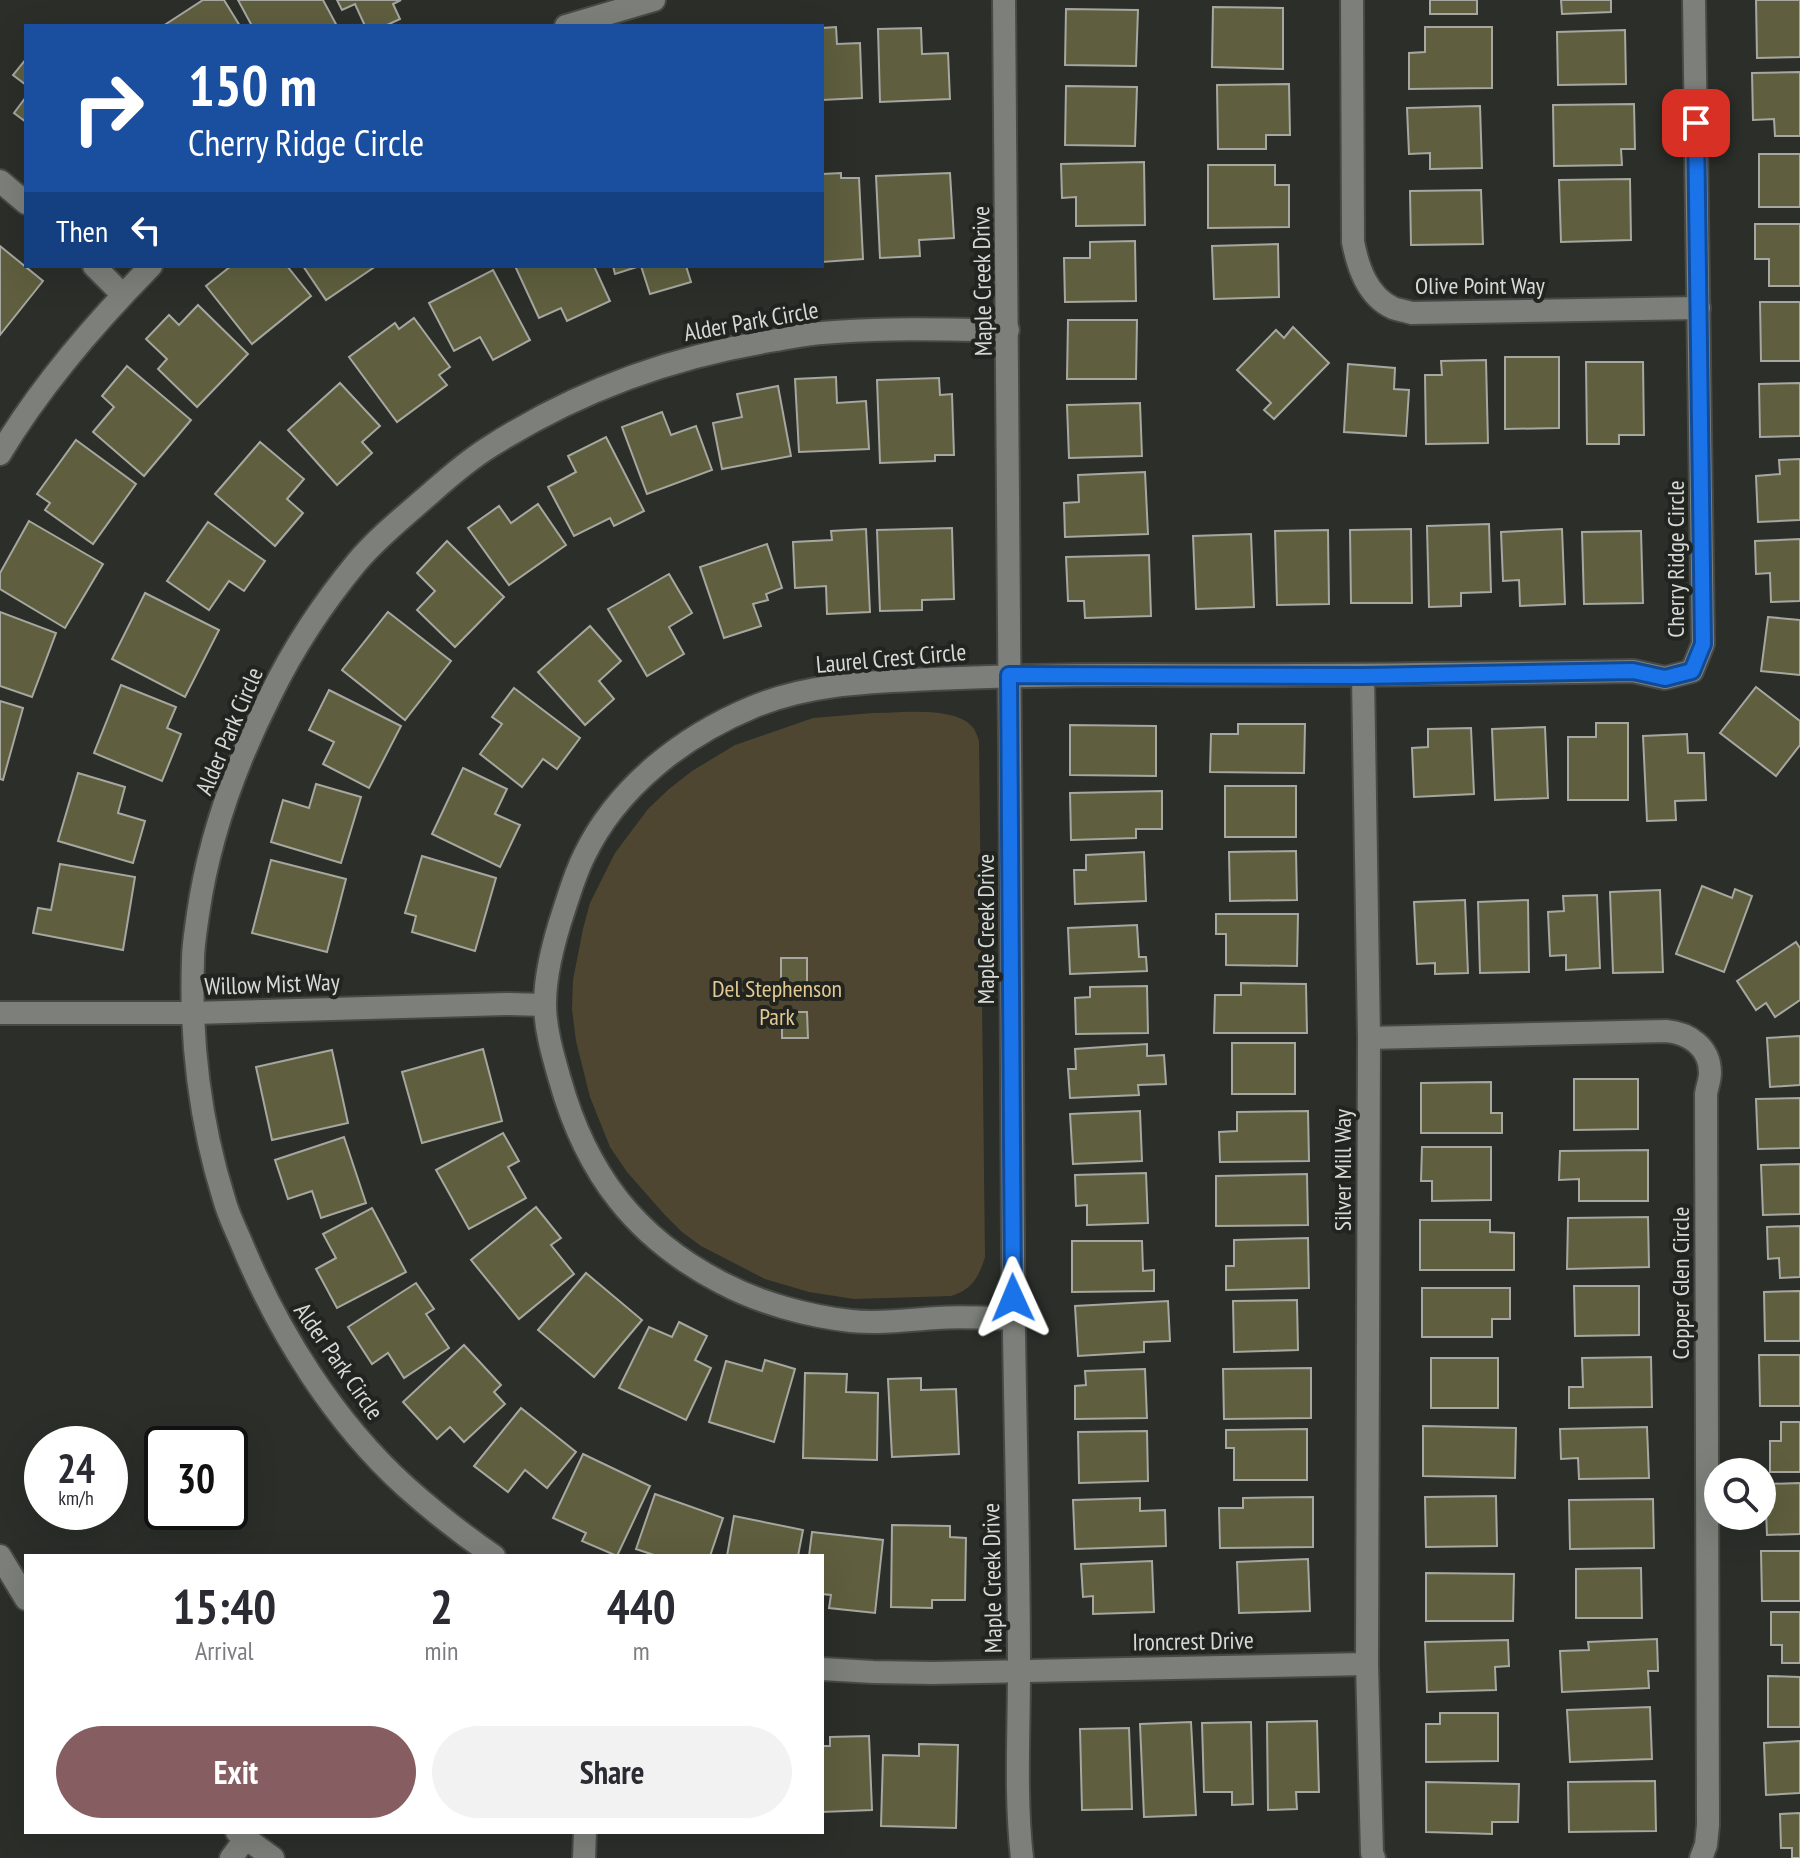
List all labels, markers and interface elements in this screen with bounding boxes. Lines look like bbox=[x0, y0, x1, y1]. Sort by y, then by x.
text: 150 m bbox=[188, 49, 317, 121]
icon: right bbox=[56, 56, 160, 160]
pin bbox=[1662, 89, 1730, 157]
icon: arrive bbox=[1674, 101, 1718, 145]
text: Cherry Ridge Circle bbox=[188, 119, 424, 166]
street label: Maple Creek Drive bbox=[965, 206, 999, 356]
icon: left bbox=[124, 208, 168, 252]
text: Then bbox=[56, 211, 108, 250]
street label: Olive Point Way bbox=[1415, 270, 1545, 301]
street label: Alder Park Circle bbox=[681, 294, 821, 348]
street label: Cherry Ridge Circle bbox=[1660, 480, 1691, 638]
street label: Laurel Crest Circle bbox=[815, 636, 967, 680]
street label: Alder Park Circle bbox=[188, 662, 270, 800]
street label: Maple Creek Drive bbox=[970, 854, 1001, 1004]
street label: Willow Mist Way bbox=[204, 966, 340, 1002]
park label: Del Stephenson Park bbox=[712, 973, 842, 1032]
street label: Silver Mill Way bbox=[1327, 1109, 1358, 1231]
street label: Copper Glen Circle bbox=[1665, 1207, 1696, 1359]
position arrow bbox=[971, 1256, 1055, 1340]
street label: Alder Park Circle bbox=[287, 1296, 391, 1426]
speed limit sign: 30 bbox=[144, 1426, 248, 1530]
text: 24 bbox=[57, 1442, 95, 1494]
map controls bbox=[1704, 1458, 1776, 1530]
button: search bbox=[1704, 1458, 1776, 1530]
text: km/h bbox=[58, 1485, 94, 1511]
street label: Maple Creek Drive bbox=[975, 1503, 1009, 1653]
text: 15:40 bbox=[172, 1575, 276, 1637]
text: 2 bbox=[430, 1575, 453, 1637]
text: 440 bbox=[607, 1575, 676, 1637]
street label: Ironcrest Drive bbox=[1132, 1624, 1254, 1658]
text: Arrival bbox=[195, 1634, 254, 1667]
text: min bbox=[424, 1634, 458, 1667]
text: m bbox=[633, 1634, 650, 1667]
button: Exit bbox=[56, 1726, 416, 1818]
button: Share bbox=[432, 1726, 792, 1818]

